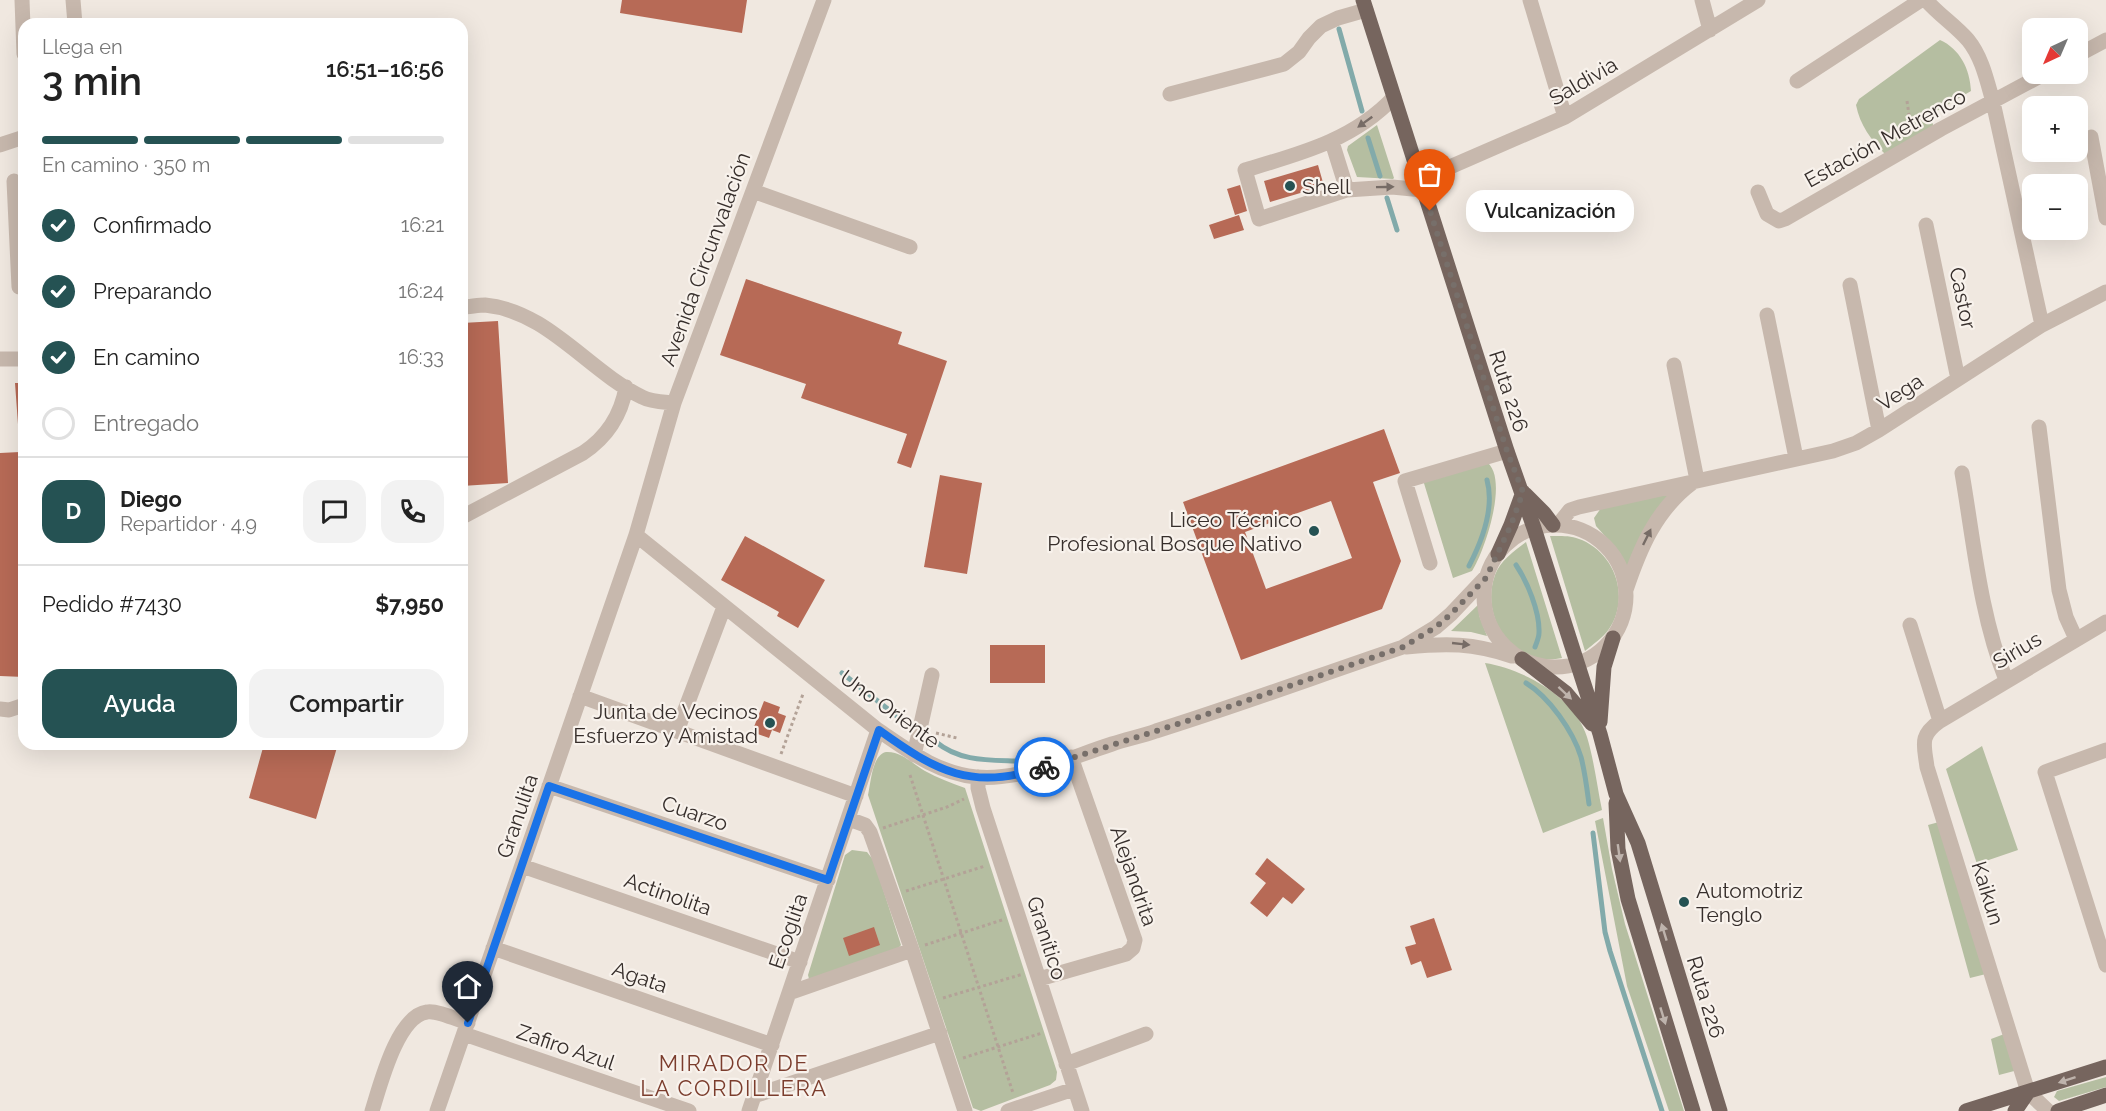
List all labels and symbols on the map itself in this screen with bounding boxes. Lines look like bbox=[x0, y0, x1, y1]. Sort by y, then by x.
north arrow bbox=[2022, 18, 2088, 84]
street label: Saldivia bbox=[1544, 51, 1622, 111]
street label: Estación Metrenco bbox=[1800, 83, 1970, 193]
one-way arrow bbox=[1357, 116, 1373, 128]
street label: Avenida Circunvalación bbox=[655, 149, 755, 369]
pin bbox=[1404, 149, 1455, 211]
place label: Shell bbox=[1302, 174, 1351, 199]
marker: Shell bbox=[1283, 179, 1297, 193]
one-way arrow bbox=[1375, 182, 1394, 192]
callout: Vulcanización bbox=[1466, 190, 1634, 232]
street label: Castor bbox=[1944, 265, 1982, 332]
street label: Ruta 226 bbox=[1484, 347, 1534, 435]
street label: Vega bbox=[1872, 368, 1928, 416]
place label: Liceo Técnico Profesional Bosque Nativo bbox=[1047, 507, 1302, 556]
marker: Liceo Técnico Profesional Bosque Nativo bbox=[1307, 524, 1321, 538]
one-way arrow bbox=[1642, 528, 1652, 545]
street label: Sirius bbox=[1988, 626, 2046, 674]
one-way arrow bbox=[1452, 639, 1471, 649]
street label: Uno Oriente bbox=[835, 664, 945, 754]
one-way arrow bbox=[1557, 686, 1572, 700]
place label: Junta de Vecinos Esfuerzo y Amistad bbox=[573, 699, 758, 748]
marker: Junta de Vecinos Esfuerzo y Amistad bbox=[763, 716, 777, 730]
courier bbox=[1014, 737, 1074, 797]
street label: Granulita bbox=[491, 771, 543, 861]
street label: Cuarzo bbox=[659, 790, 731, 836]
street label: Alejandrita bbox=[1105, 823, 1163, 929]
one-way arrow bbox=[1615, 843, 1624, 862]
street label: Kaikun bbox=[1966, 858, 2010, 928]
street label: Actinolita bbox=[621, 867, 715, 921]
place label: Automotriz Tenglo bbox=[1696, 878, 1803, 927]
street label: Ecoglita bbox=[763, 890, 813, 972]
street label: Granítico bbox=[1022, 893, 1072, 983]
marker: Automotriz Tenglo bbox=[1677, 895, 1691, 909]
one-way arrow bbox=[1659, 923, 1668, 941]
street label: Ruta 226 bbox=[1682, 953, 1730, 1041]
street label: Agata bbox=[609, 956, 671, 998]
pin bbox=[442, 961, 493, 1023]
one-way arrow bbox=[1659, 1007, 1668, 1025]
street label: Zafiro Azul bbox=[514, 1019, 619, 1076]
district label: MIRADOR DE LA CORDILLERA bbox=[640, 1050, 828, 1101]
one-way arrow bbox=[2058, 1076, 2076, 1085]

